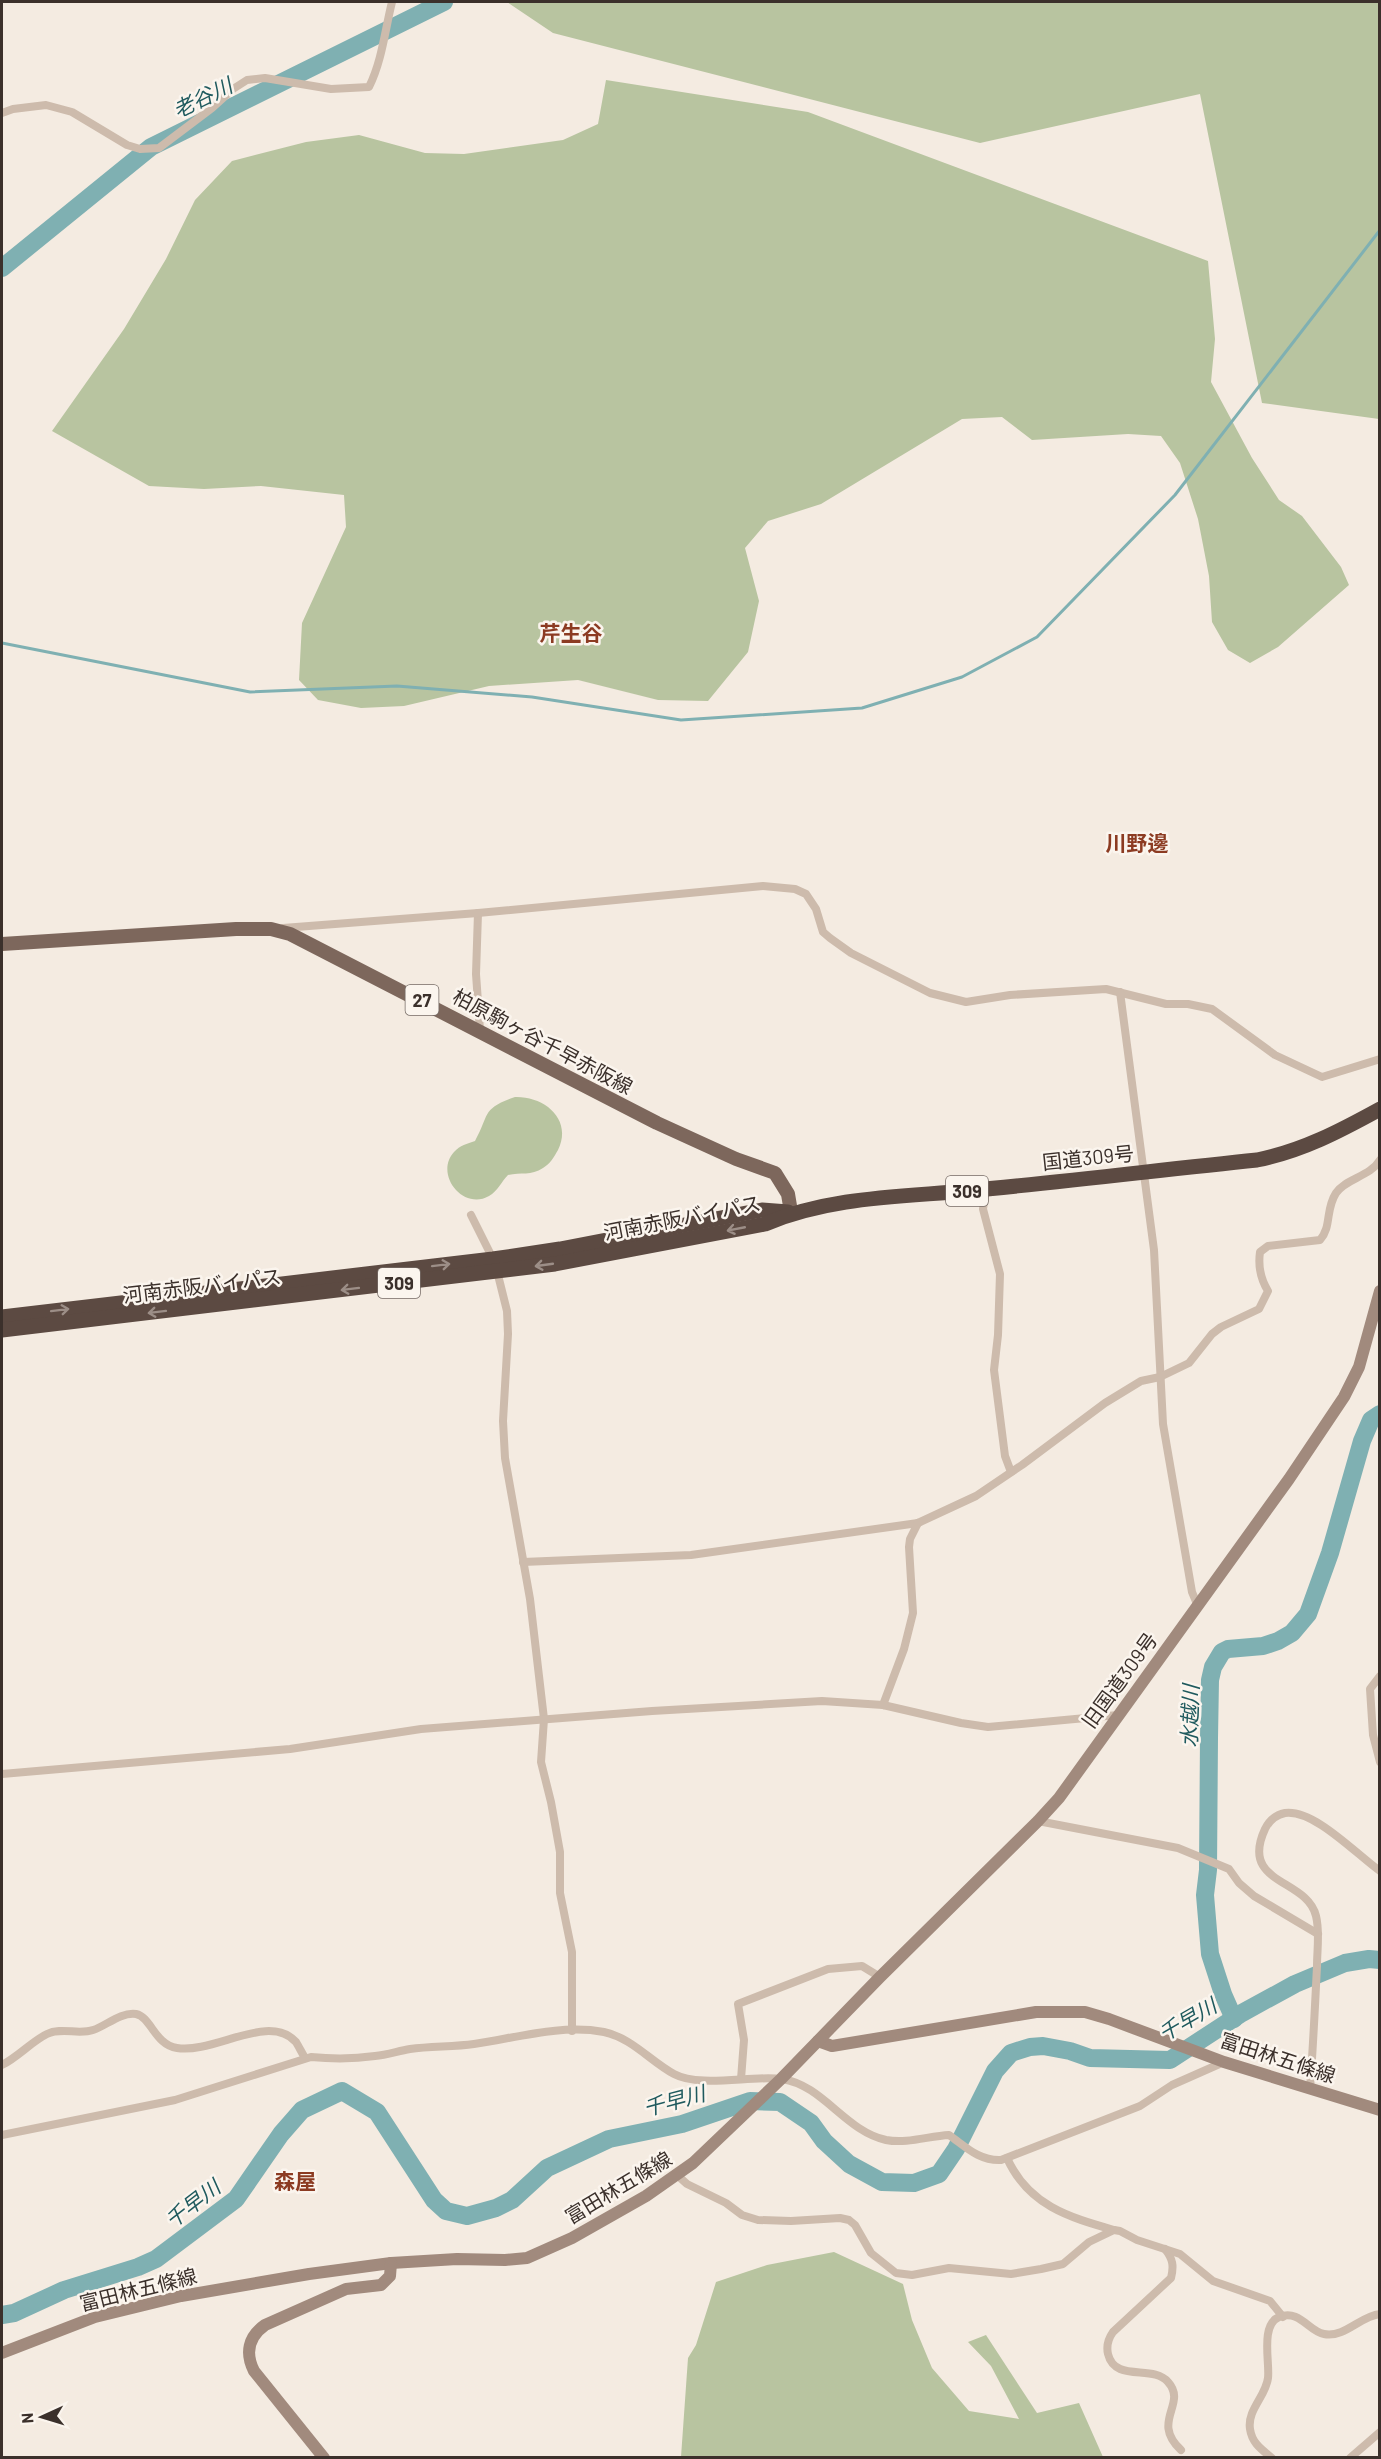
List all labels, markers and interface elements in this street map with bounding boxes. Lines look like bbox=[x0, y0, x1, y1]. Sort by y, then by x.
water label: 老谷川 bbox=[168, 71, 238, 122]
district label: 芹生谷 bbox=[540, 620, 603, 645]
district label: 川野邊 bbox=[1106, 830, 1169, 855]
street label: 柏原駒ヶ谷千早赤阪線 bbox=[449, 983, 637, 1099]
road number: 27 bbox=[406, 985, 438, 1015]
street label: 国道309号 bbox=[1041, 1140, 1135, 1174]
road number: 309 bbox=[946, 1176, 988, 1206]
street label: 河南赤阪バイパス bbox=[601, 1190, 763, 1244]
one-way arrow bbox=[726, 1224, 746, 1235]
one-way arrow bbox=[431, 1259, 450, 1270]
one-way arrow bbox=[535, 1260, 554, 1271]
street label: 河南赤阪バイパス bbox=[121, 1263, 283, 1307]
road number: 309 bbox=[378, 1268, 420, 1298]
one-way arrow bbox=[341, 1283, 361, 1294]
one-way arrow bbox=[49, 1305, 69, 1316]
one-way arrow bbox=[147, 1306, 167, 1317]
street label: 旧国道309号 bbox=[1076, 1628, 1162, 1732]
water label: 水越川 bbox=[1175, 1682, 1203, 1748]
water label: 千早川 bbox=[1153, 1991, 1222, 2046]
street label: 富田林五條線 bbox=[1217, 2027, 1339, 2087]
water label: 千早川 bbox=[640, 2079, 710, 2120]
street label: 富田林五條線 bbox=[560, 2146, 676, 2228]
district label: 森屋 bbox=[274, 2168, 316, 2193]
water label: 千早川 bbox=[159, 2173, 226, 2232]
street label: 富田林五條線 bbox=[77, 2263, 199, 2315]
north arrow bbox=[12, 2387, 72, 2447]
text: N bbox=[17, 2412, 36, 2424]

